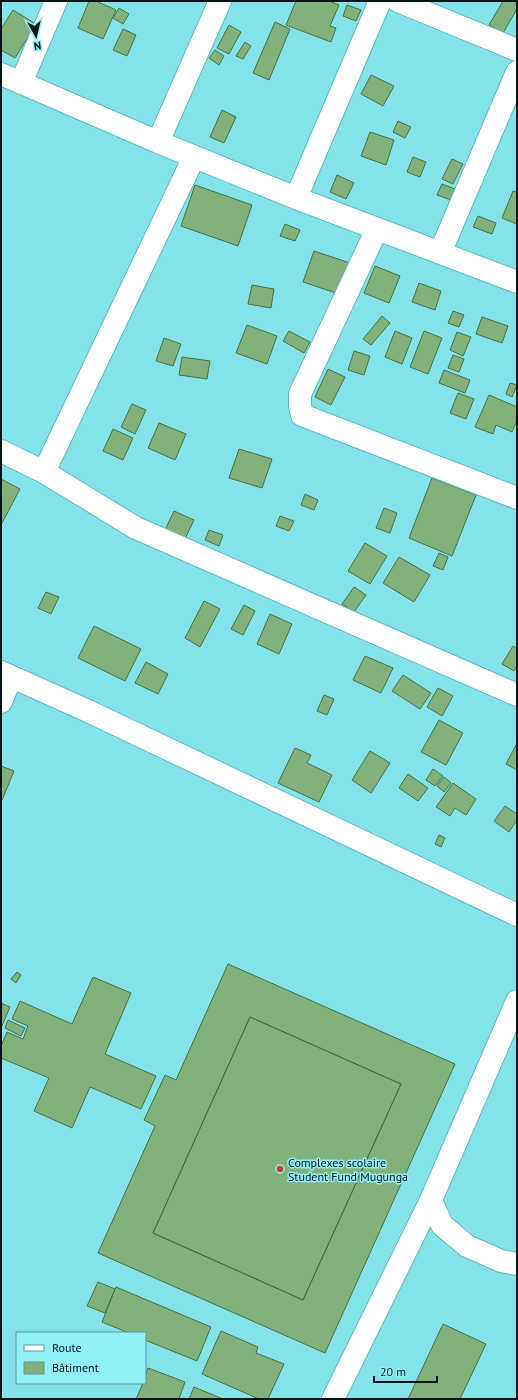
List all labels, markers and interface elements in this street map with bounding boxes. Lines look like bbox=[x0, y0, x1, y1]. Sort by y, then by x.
north arrow bbox=[16, 16, 56, 56]
text: N bbox=[33, 38, 42, 53]
place label: Complexes scolaire Student Fund Mugunga bbox=[288, 1155, 408, 1184]
marker: Complexes scolaire Student Fund Mugunga bbox=[275, 1164, 285, 1174]
legend bbox=[16, 1332, 146, 1384]
text: Route bbox=[52, 1340, 82, 1355]
scale bar bbox=[374, 1358, 437, 1384]
text: Bâtiment bbox=[52, 1360, 99, 1375]
text: 20 m bbox=[380, 1364, 406, 1379]

